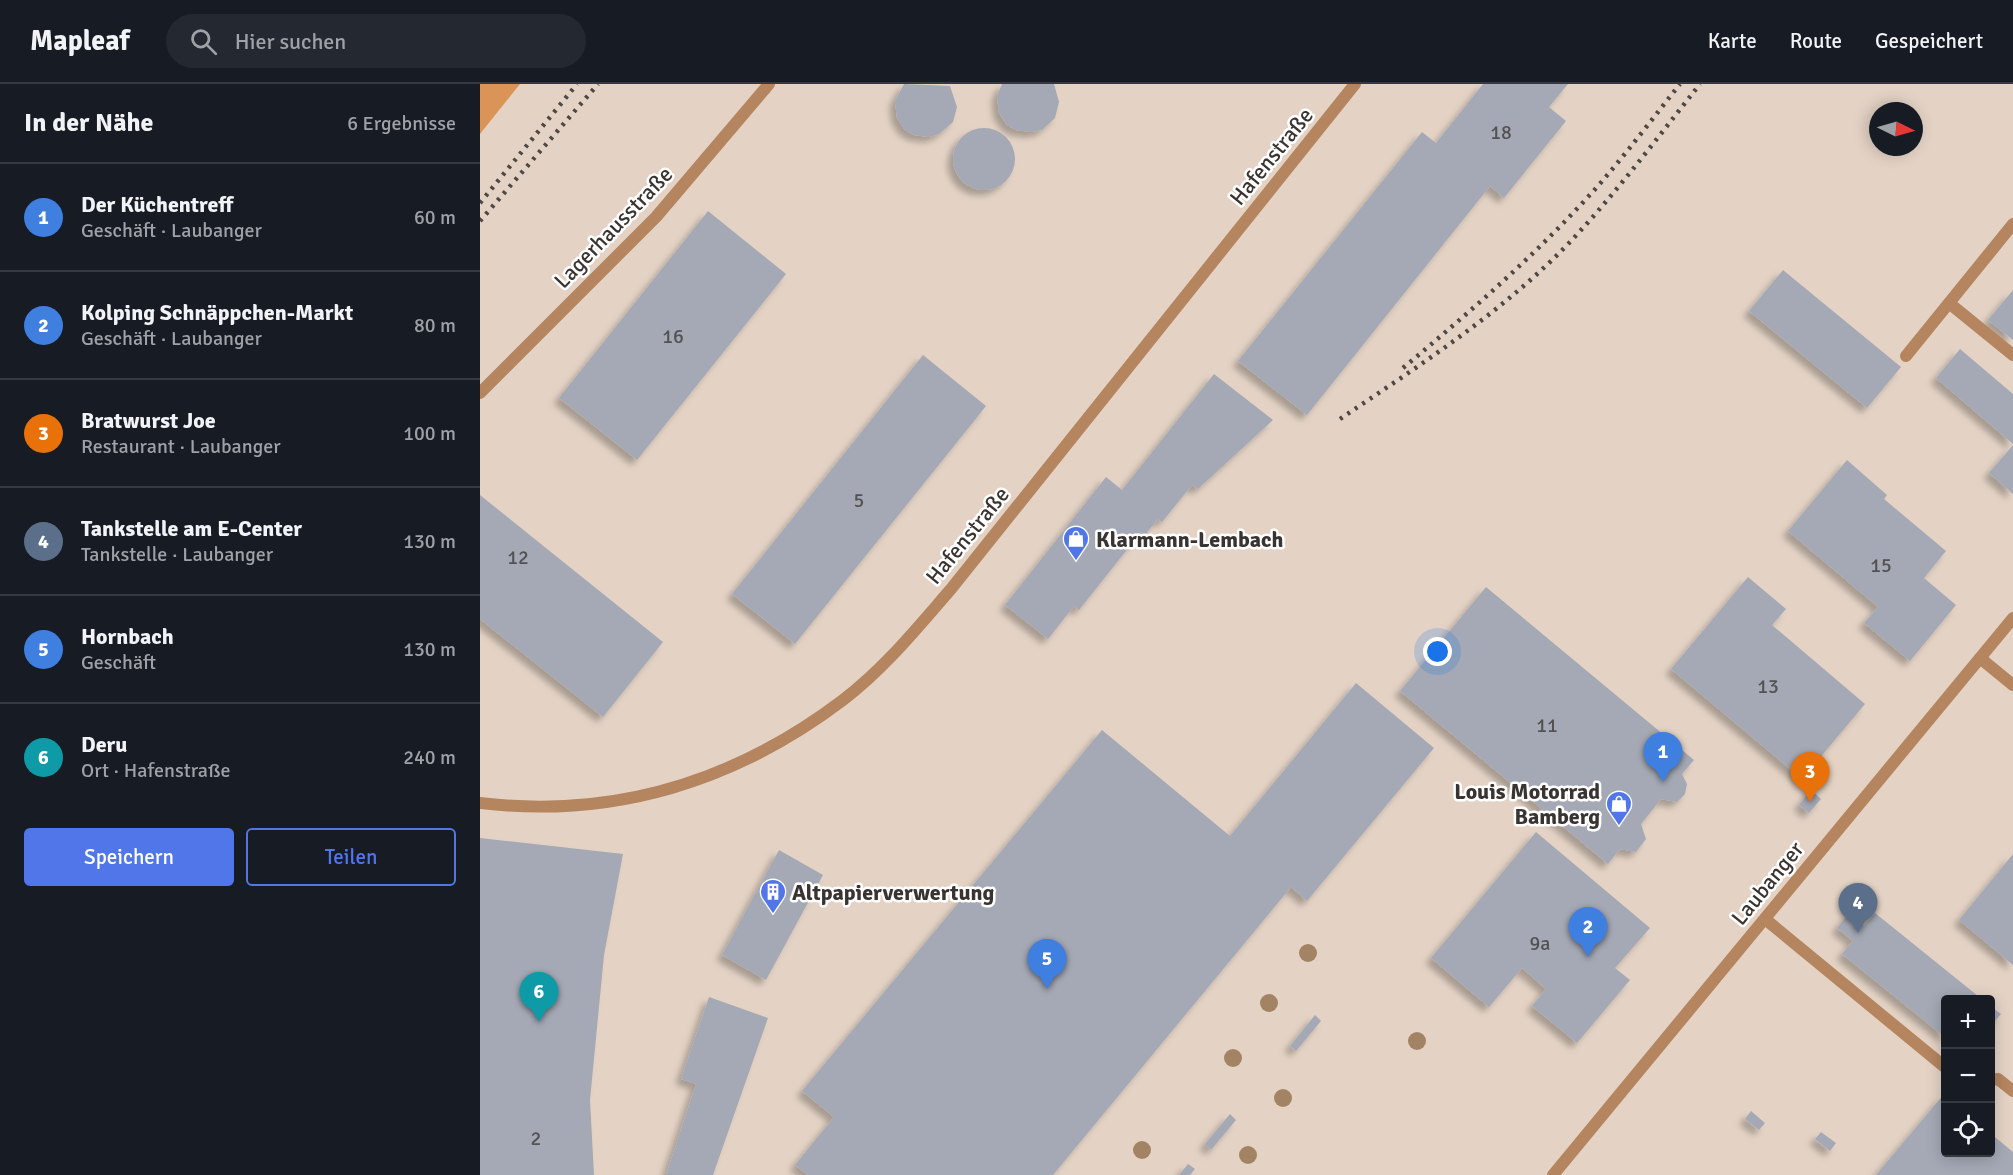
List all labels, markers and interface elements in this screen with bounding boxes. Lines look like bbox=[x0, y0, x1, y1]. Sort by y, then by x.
search box bbox=[166, 14, 586, 68]
text: Mapleaf bbox=[30, 24, 130, 58]
icon: search bbox=[187, 25, 220, 58]
text: Hier suchen bbox=[235, 28, 346, 55]
text: Karte bbox=[1708, 28, 1757, 54]
text: Route bbox=[1790, 28, 1842, 54]
text: Gespeichert bbox=[1875, 28, 1983, 54]
street label: Hafenstraße bbox=[1224, 102, 1319, 210]
north arrow bbox=[1869, 102, 1923, 156]
text: In der Nähe bbox=[24, 107, 154, 139]
text: 6 Ergebnisse bbox=[347, 111, 456, 136]
house number: 18 bbox=[1490, 120, 1512, 145]
street label: Lagerhausstraße bbox=[548, 161, 678, 294]
text: Der Küchentreff bbox=[81, 191, 233, 218]
text: 1 bbox=[38, 205, 49, 230]
text: 60 m bbox=[414, 205, 456, 230]
text: Geschäft · Laubanger bbox=[81, 218, 262, 243]
text: Kolping Schnäppchen-Markt bbox=[81, 299, 353, 326]
text: 2 bbox=[38, 313, 49, 338]
text: 80 m bbox=[414, 313, 456, 338]
house number: 16 bbox=[662, 324, 684, 349]
text: Geschäft · Laubanger bbox=[81, 326, 262, 351]
text: Bratwurst Joe bbox=[81, 407, 216, 434]
text: 3 bbox=[38, 421, 49, 446]
text: 100 m bbox=[403, 421, 456, 446]
text: Restaurant · Laubanger bbox=[81, 434, 281, 459]
street label: Hafenstraße bbox=[920, 481, 1015, 589]
house number: 5 bbox=[854, 488, 864, 513]
text: Tankstelle am E-Center bbox=[81, 515, 302, 542]
shop icon: Klarmann-Lembach bbox=[1061, 524, 1091, 562]
place label: Klarmann-Lembach bbox=[1096, 526, 1283, 553]
text: 4 bbox=[38, 529, 49, 554]
text: 130 m bbox=[403, 529, 456, 554]
text: Tankstelle · Laubanger bbox=[81, 542, 273, 567]
house number: 12 bbox=[507, 545, 529, 570]
house number: 15 bbox=[1870, 553, 1892, 578]
text: Hornbach bbox=[81, 623, 174, 650]
text: 5 bbox=[38, 637, 49, 662]
text: 130 m bbox=[403, 637, 456, 662]
your location bbox=[1423, 637, 1452, 666]
text: Geschäft bbox=[81, 650, 156, 675]
house number: 13 bbox=[1757, 674, 1779, 699]
house number: 11 bbox=[1536, 713, 1558, 738]
text: Deru bbox=[81, 731, 127, 758]
pin: 1 bbox=[1644, 732, 1682, 782]
text: 6 bbox=[38, 745, 49, 770]
text: 240 m bbox=[403, 745, 456, 770]
pin: 3 bbox=[1790, 752, 1830, 802]
text: Ort · Hafenstraße bbox=[81, 758, 231, 783]
place label: Louis Motorrad Bamberg bbox=[1454, 778, 1600, 830]
shop icon: Louis Motorrad Bamberg bbox=[1604, 789, 1634, 827]
button: Speichern bbox=[24, 828, 234, 886]
button: Teilen bbox=[246, 828, 456, 886]
street label: Laubanger bbox=[1725, 836, 1809, 931]
building icon: Altpapierverwertung bbox=[758, 877, 788, 915]
place label: Altpapierverwertung bbox=[792, 879, 995, 906]
pin: 4 bbox=[1838, 884, 1878, 933]
pin: 2 bbox=[1568, 908, 1608, 957]
house number: 9a bbox=[1530, 931, 1550, 956]
pin: 5 bbox=[1028, 940, 1066, 989]
pin: 6 bbox=[520, 972, 558, 1022]
map controls bbox=[1941, 995, 1995, 1157]
button: + bbox=[1941, 995, 1995, 1049]
button: − bbox=[1941, 1049, 1995, 1103]
button: locate bbox=[1941, 1103, 1995, 1157]
house number: 2 bbox=[531, 1126, 541, 1151]

